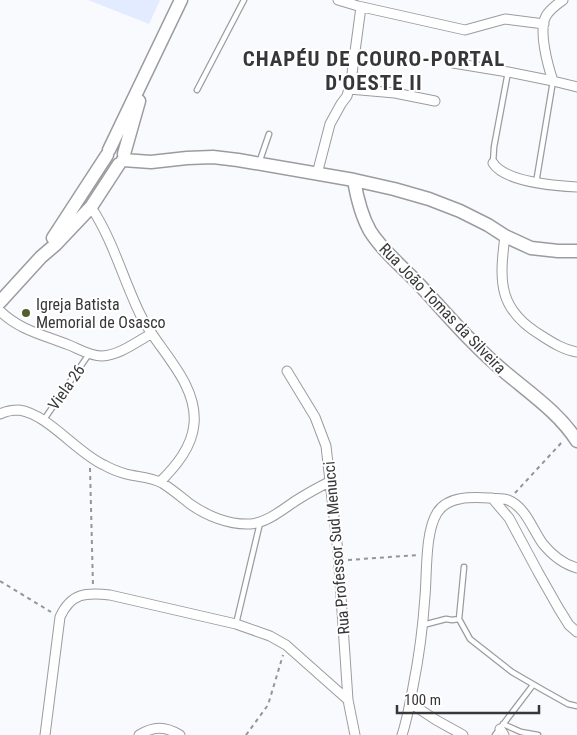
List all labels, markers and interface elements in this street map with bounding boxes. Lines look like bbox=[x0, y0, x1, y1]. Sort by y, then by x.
district label: CHAPÉU DE COURO-PORTAL D'OESTE II bbox=[243, 47, 505, 95]
street label: Rua João Tomas da Silveira bbox=[375, 239, 510, 377]
place label: Igreja Batista Memorial de Osasco bbox=[36, 295, 166, 332]
marker: Igreja Batista Memorial de Osasco bbox=[20, 307, 32, 319]
street label: Viela 26 bbox=[44, 361, 89, 414]
street label: Rua Professor Sud Menucci bbox=[319, 461, 354, 635]
scale bar bbox=[397, 682, 540, 714]
text: 100 m bbox=[404, 691, 441, 709]

